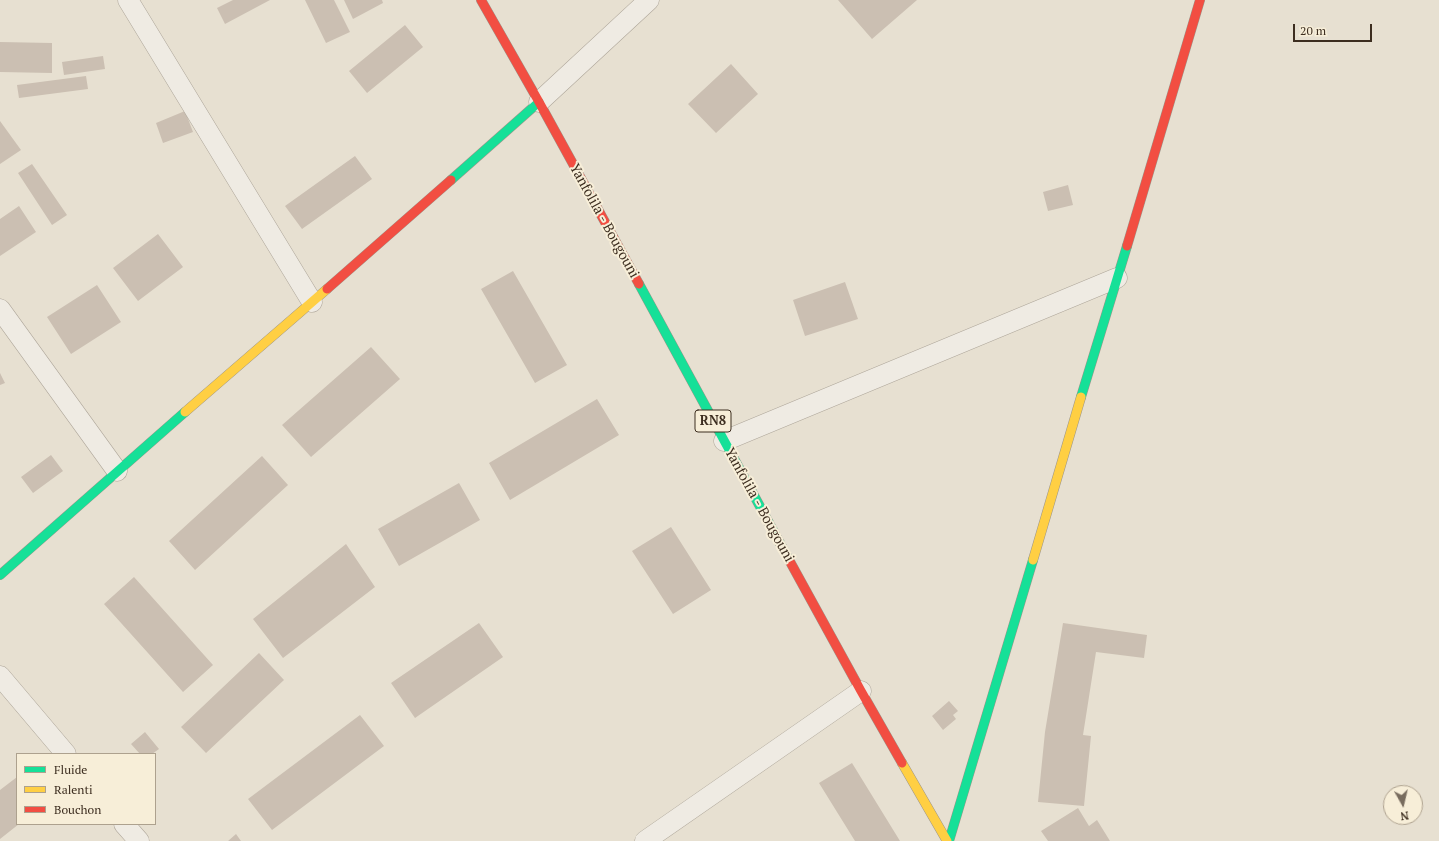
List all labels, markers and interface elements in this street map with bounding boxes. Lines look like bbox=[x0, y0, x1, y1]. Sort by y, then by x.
scale bar bbox=[1295, 16, 1374, 42]
text: 20 m bbox=[1300, 23, 1326, 38]
street label: Yanfolila - Bougouni bbox=[566, 161, 642, 281]
road number: RN8 bbox=[695, 410, 731, 432]
street label: Yanfolila - Bougouni bbox=[721, 445, 797, 565]
legend bbox=[16, 753, 156, 825]
text: Fluide bbox=[54, 762, 87, 777]
text: Ralenti bbox=[54, 782, 93, 797]
north arrow bbox=[1383, 785, 1423, 825]
text: Bouchon bbox=[54, 802, 101, 817]
text: N bbox=[1399, 808, 1410, 823]

